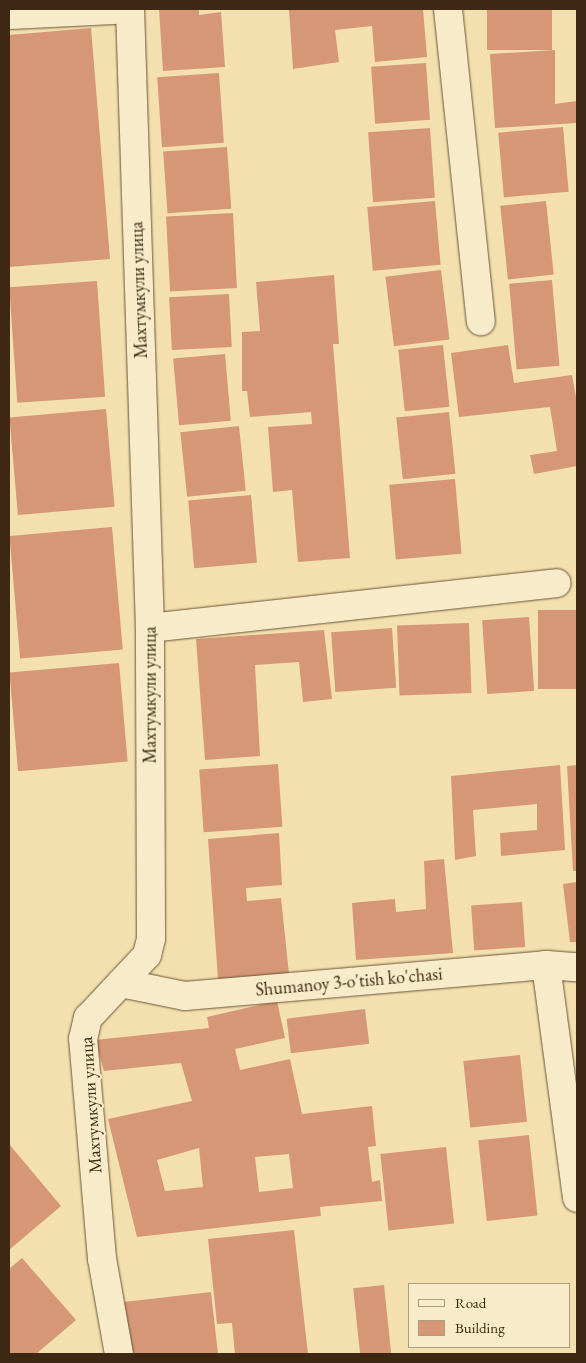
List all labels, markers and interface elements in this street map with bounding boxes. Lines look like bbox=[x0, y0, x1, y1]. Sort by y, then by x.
street label: Махтумкули улица bbox=[126, 221, 152, 359]
street label: Махтумкули улица bbox=[139, 626, 161, 764]
street label: Shumanoy 3-o'tish ko'chasi bbox=[255, 963, 443, 1001]
street label: Махтумкули улица bbox=[75, 1036, 107, 1174]
legend bbox=[408, 1283, 571, 1348]
text: Road bbox=[455, 1293, 486, 1312]
text: Building bbox=[455, 1318, 505, 1337]

